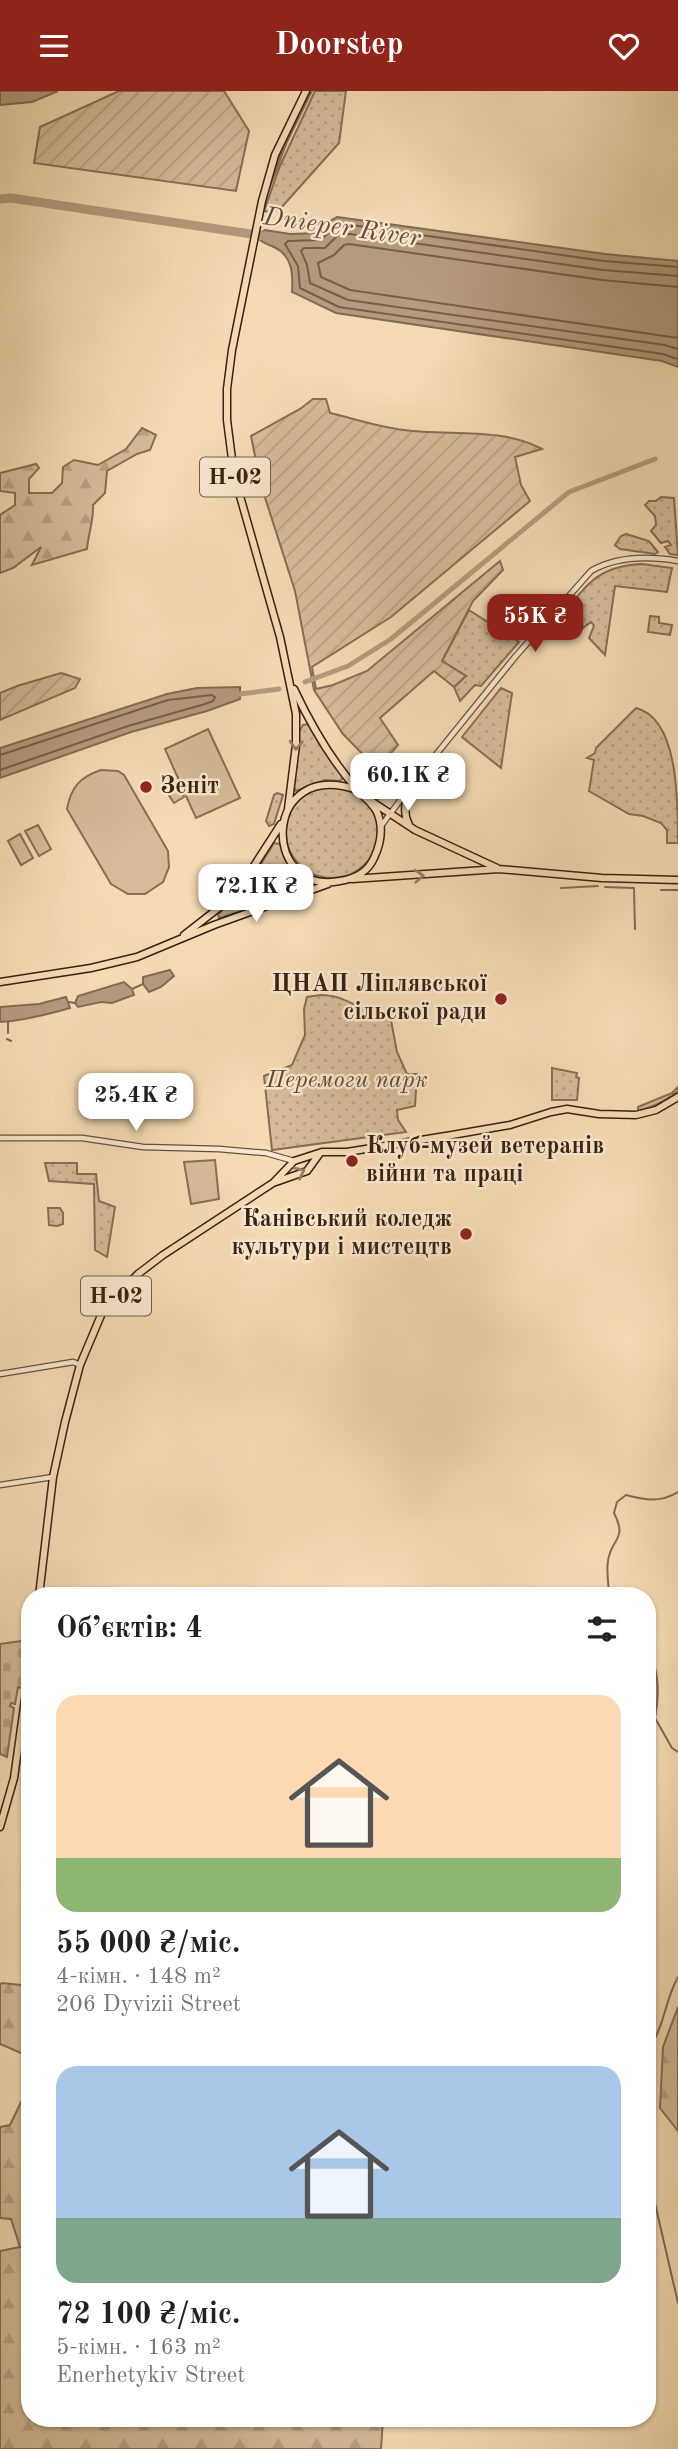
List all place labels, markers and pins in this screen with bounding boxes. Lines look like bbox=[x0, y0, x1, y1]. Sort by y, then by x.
pin: 55K ₴ bbox=[486, 595, 584, 654]
pin: 60.1K ₴ bbox=[343, 753, 473, 813]
place label: Зеніт bbox=[160, 775, 219, 799]
marker: Зеніт bbox=[138, 779, 154, 795]
pin: 72.1K ₴ bbox=[191, 865, 321, 924]
place label: ЦНАП Ліплявської сільскої ради bbox=[272, 973, 487, 1025]
marker: ЦНАП Ліплявської сільскої ради bbox=[493, 991, 509, 1007]
pin: 25.4K ₴ bbox=[71, 1073, 201, 1133]
place label: Клуб-музей ветеранів війни та праці bbox=[366, 1135, 604, 1187]
marker: Клуб-музей ветеранів війни та праці bbox=[344, 1153, 360, 1169]
place label: Канівський коледж культури і мистецтв bbox=[231, 1208, 452, 1260]
marker: Канівський коледж культури і мистецтв bbox=[458, 1226, 474, 1242]

